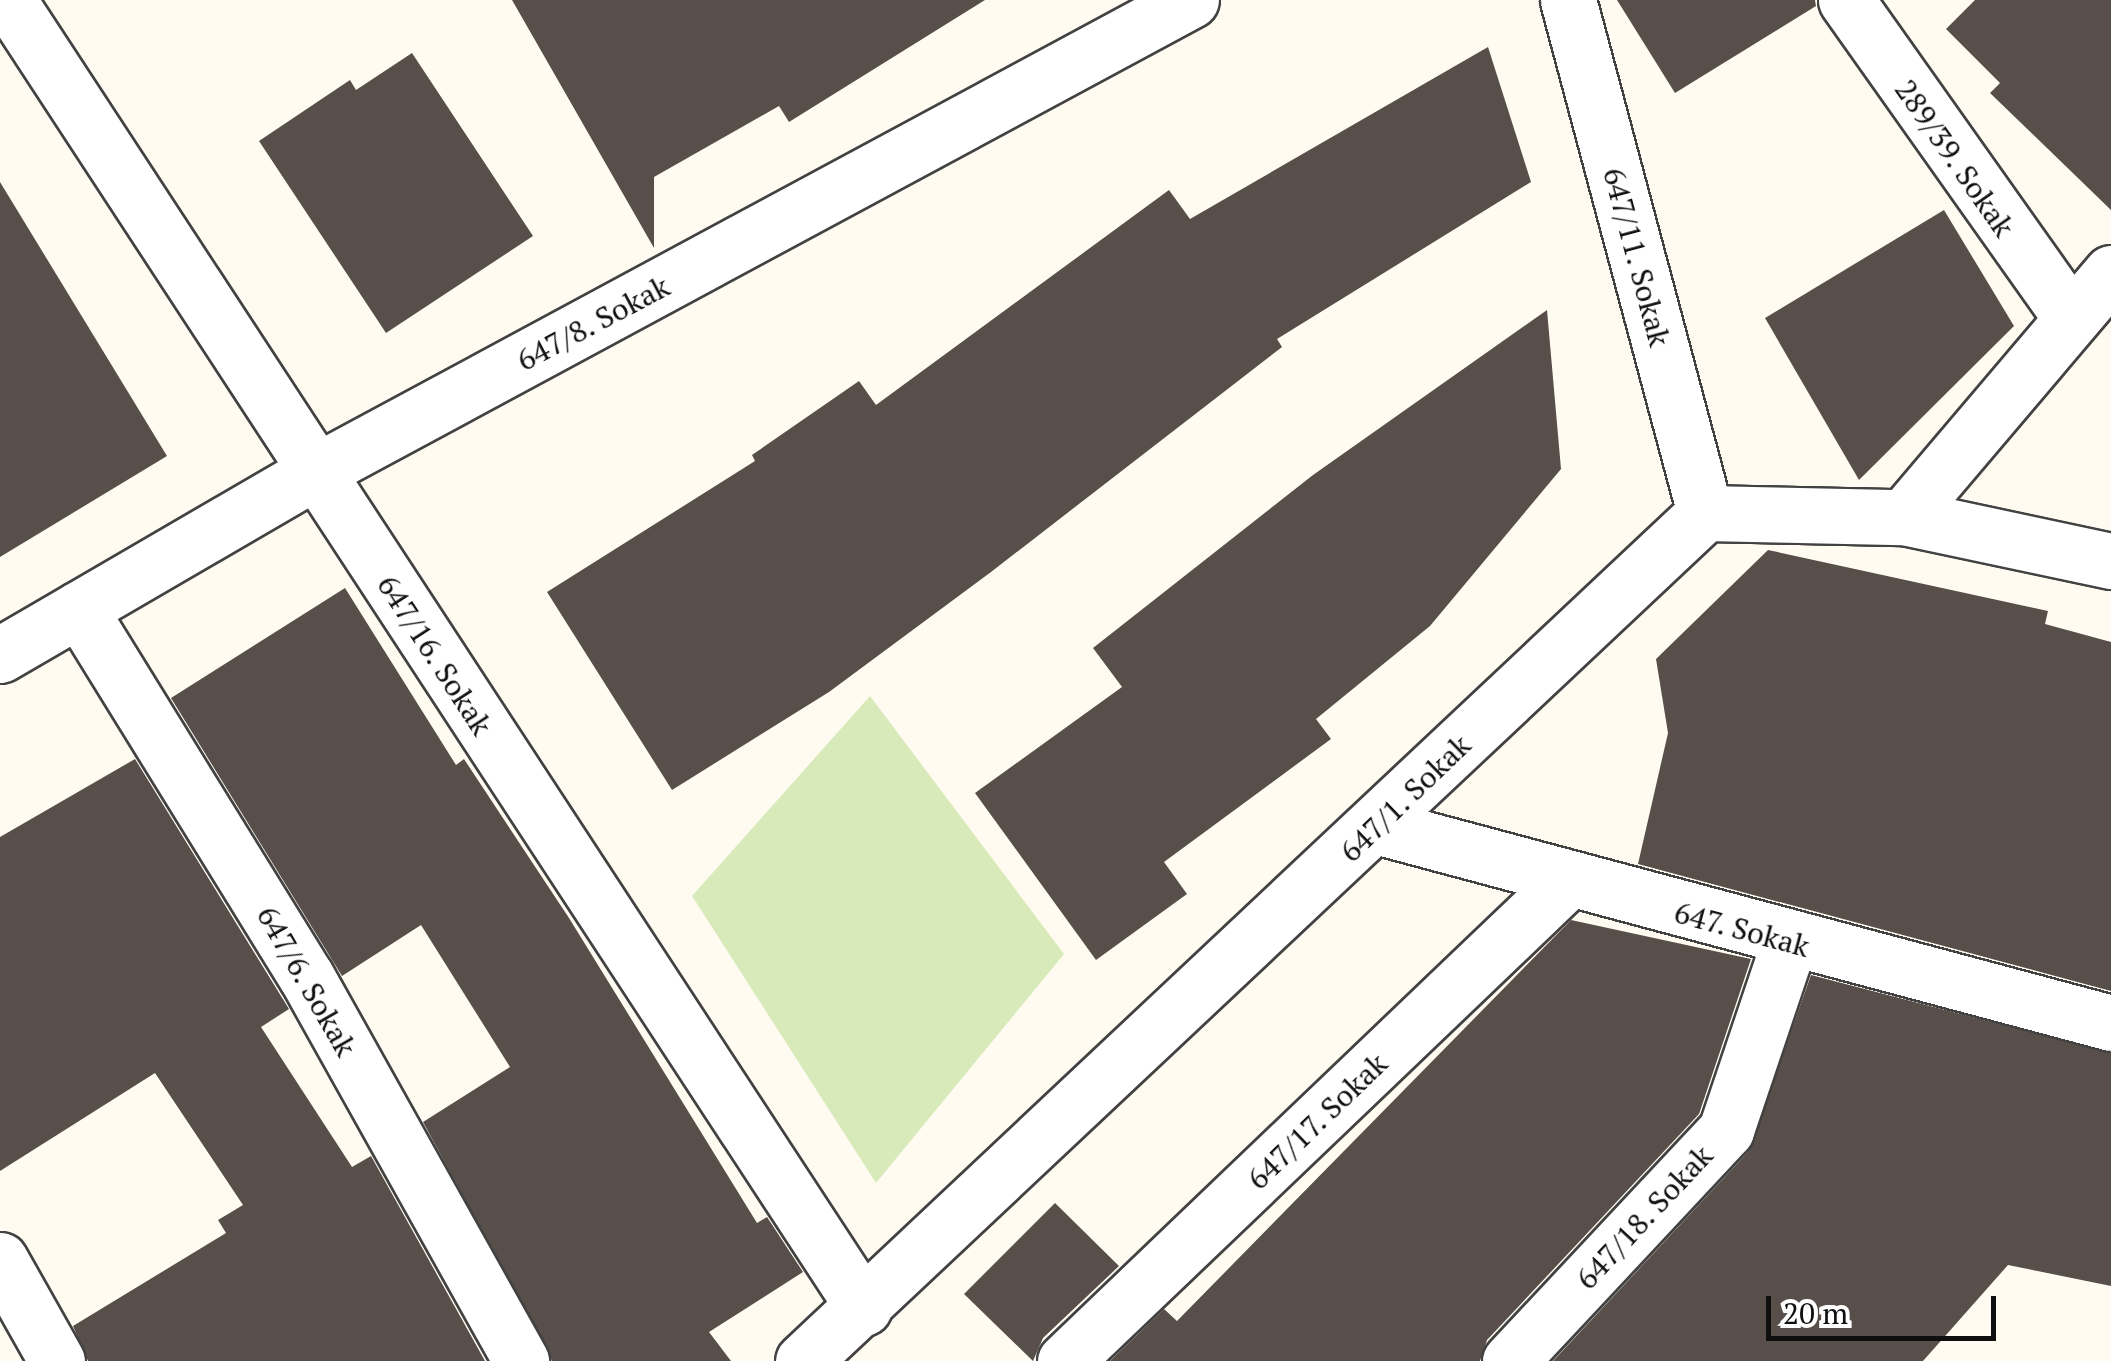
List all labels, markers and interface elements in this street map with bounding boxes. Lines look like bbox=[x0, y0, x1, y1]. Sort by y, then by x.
street label: 289/39. Sokak bbox=[1887, 72, 2023, 244]
street label: 647/11. Sokak bbox=[1596, 163, 1678, 351]
street label: 647/8. Sokak bbox=[510, 268, 676, 378]
street label: 647/16. Sokak bbox=[370, 568, 500, 742]
street label: 647/1. Sokak bbox=[1332, 726, 1478, 870]
street label: 647. Sokak bbox=[1670, 894, 1814, 964]
street label: 647/6. Sokak bbox=[249, 899, 365, 1063]
street label: 647/17. Sokak bbox=[1239, 1045, 1395, 1197]
street label: 647/18. Sokak bbox=[1568, 1137, 1720, 1297]
scale bar bbox=[1771, 1276, 2001, 1338]
text: 20 m bbox=[1783, 1293, 1848, 1333]

